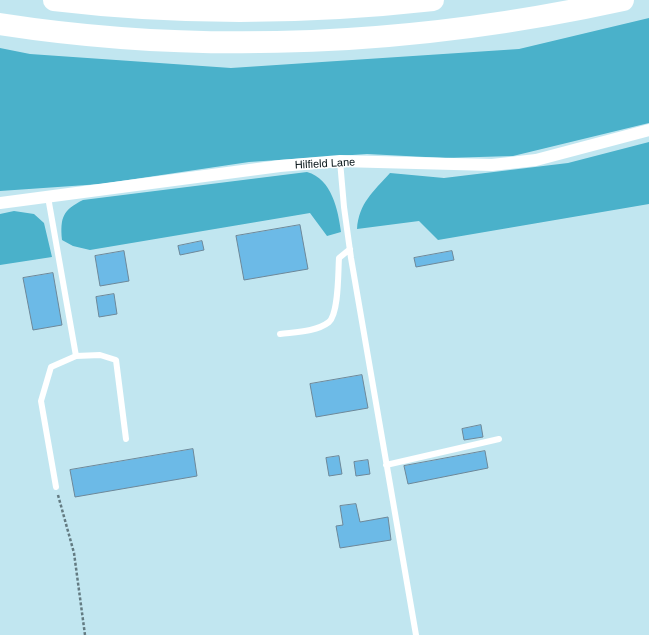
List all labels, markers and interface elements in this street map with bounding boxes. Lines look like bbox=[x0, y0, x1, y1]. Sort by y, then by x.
street label: Hilfield Lane bbox=[294, 156, 356, 172]

